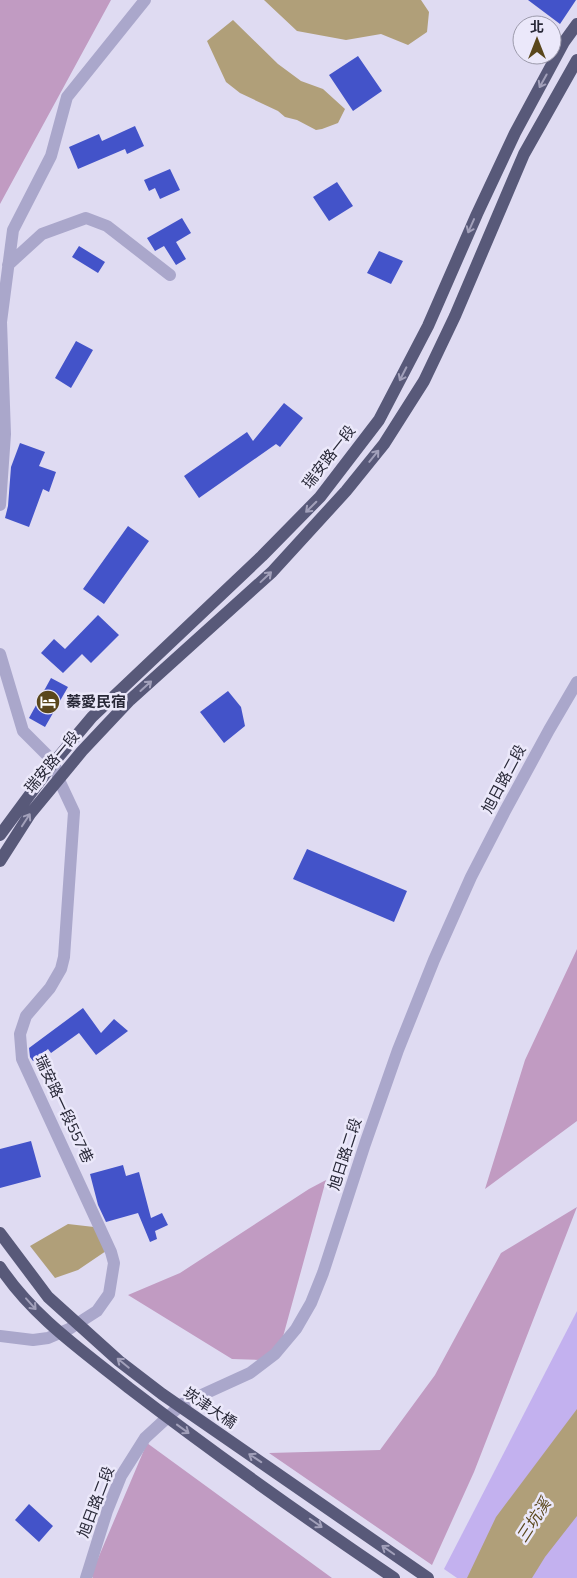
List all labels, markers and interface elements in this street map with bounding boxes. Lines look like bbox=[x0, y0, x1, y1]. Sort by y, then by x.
north arrow bbox=[512, 15, 562, 65]
text: 北 bbox=[530, 18, 544, 37]
one-way arrow bbox=[538, 73, 548, 87]
one-way arrow bbox=[466, 218, 476, 233]
one-way arrow bbox=[398, 366, 407, 381]
street label: 瑞安路一段 bbox=[298, 421, 360, 493]
one-way arrow bbox=[368, 449, 379, 462]
one-way arrow bbox=[305, 500, 317, 513]
one-way arrow bbox=[260, 571, 273, 583]
one-way arrow bbox=[139, 680, 152, 692]
hotel icon: 蓁愛民宿 bbox=[35, 689, 61, 715]
place label: 蓁愛民宿 bbox=[66, 692, 126, 712]
street label: 瑞安路一段 bbox=[20, 727, 84, 797]
street label: 旭日路二段 bbox=[478, 741, 530, 817]
one-way arrow bbox=[21, 813, 31, 827]
street label: 瑞安路一段557巷 bbox=[30, 1052, 98, 1166]
street label: 旭日路二段 bbox=[324, 1115, 366, 1193]
one-way arrow bbox=[25, 1298, 37, 1311]
one-way arrow bbox=[116, 1358, 129, 1369]
street label: 崁津大橋 bbox=[180, 1383, 240, 1433]
one-way arrow bbox=[176, 1424, 190, 1434]
one-way arrow bbox=[248, 1453, 262, 1463]
street label: 旭日路二段 bbox=[73, 1463, 119, 1541]
water label: 三坑溪 bbox=[512, 1493, 557, 1547]
one-way arrow bbox=[309, 1518, 323, 1528]
one-way arrow bbox=[382, 1545, 396, 1555]

